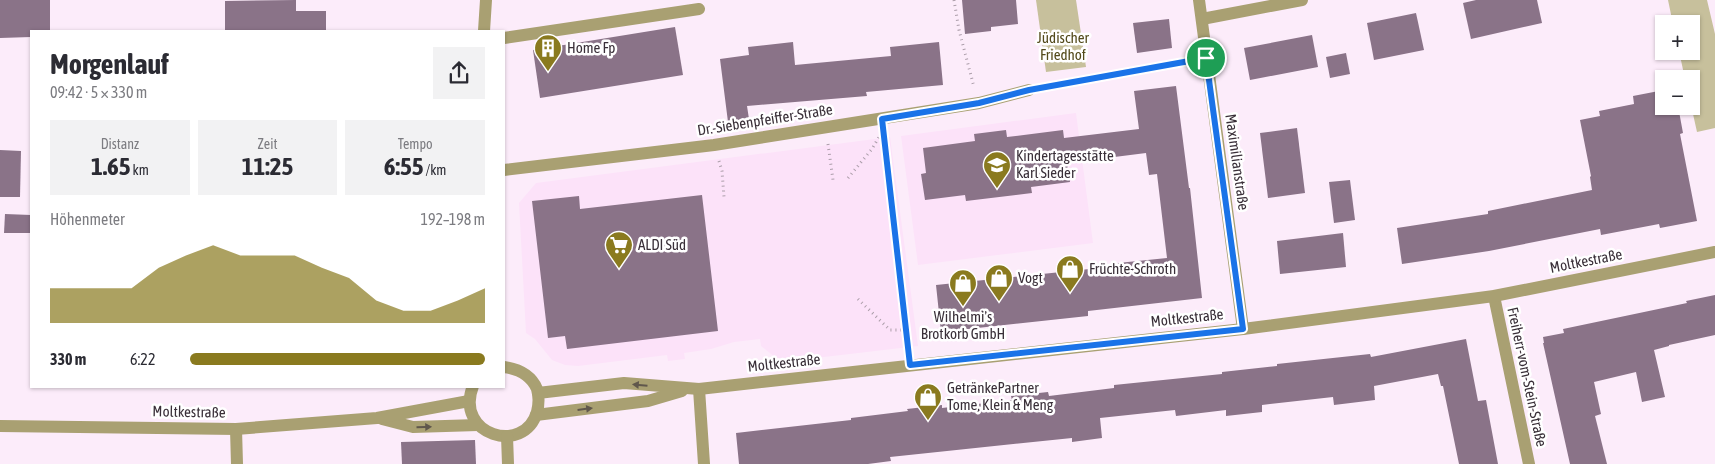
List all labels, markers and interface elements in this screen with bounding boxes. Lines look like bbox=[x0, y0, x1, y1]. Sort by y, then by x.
map controls bbox=[1655, 15, 1700, 115]
button: + bbox=[1655, 15, 1700, 60]
park label: Jüdischer Friedhof bbox=[1037, 29, 1090, 63]
building icon: Home Fp bbox=[533, 33, 563, 72]
pin bbox=[1185, 37, 1227, 79]
place label: Home Fp bbox=[567, 39, 615, 56]
icon: arrive bbox=[1192, 44, 1220, 72]
button: share bbox=[433, 47, 485, 99]
text: Morgenlauf bbox=[50, 48, 169, 80]
button: − bbox=[1655, 70, 1700, 115]
text: 09:42 · 5 × 330 m bbox=[50, 83, 147, 101]
street label: Dr.-Siebenpfeiffer-Straße bbox=[696, 100, 834, 139]
street label: Maximilianstraße bbox=[1222, 113, 1253, 211]
text: Distanz bbox=[101, 136, 139, 152]
text: Zeit bbox=[258, 136, 277, 152]
text: Tempo bbox=[398, 136, 433, 152]
place label: Kindertagesstätte Karl Sieder bbox=[1016, 147, 1114, 181]
school or university icon: Kindertagesstätte Karl Sieder bbox=[982, 150, 1012, 189]
text: 1.65 bbox=[91, 152, 131, 180]
text: 11:25 bbox=[242, 152, 293, 180]
text: 6:55 bbox=[384, 152, 424, 180]
text: km bbox=[131, 162, 149, 178]
text: /km bbox=[424, 162, 446, 178]
text: Höhenmeter bbox=[50, 210, 125, 228]
text: 192–198 m bbox=[421, 210, 485, 228]
supermarket icon: ALDI Süd bbox=[604, 230, 634, 269]
place label: ALDI Süd bbox=[638, 236, 686, 253]
street label: Moltkestraße bbox=[1548, 245, 1624, 276]
shop icon: Früchte-Schroth bbox=[1055, 254, 1085, 293]
place label: Früchte-Schroth bbox=[1089, 260, 1176, 277]
shop icon: Vogt bbox=[984, 263, 1014, 302]
shop icon: Wilhelmi's Brotkorb GmbH bbox=[948, 268, 978, 307]
place label: Vogt bbox=[1018, 269, 1043, 286]
street label: Moltkestraße bbox=[1150, 305, 1224, 330]
street label: Freiherr-vom-Stein-Straße bbox=[1504, 306, 1551, 448]
place label: Wilhelmi's Brotkorb GmbH bbox=[921, 308, 1005, 342]
text: 330 m bbox=[50, 350, 86, 368]
text: 6:22 bbox=[130, 350, 155, 368]
street label: Moltkestraße bbox=[747, 350, 821, 375]
place label: GetränkePartner Tome, Klein & Meng bbox=[947, 379, 1054, 413]
one-way arrow bbox=[632, 380, 648, 388]
shop icon: GetränkePartner Tome, Klein & Meng bbox=[913, 382, 943, 421]
street label: Moltkestraße bbox=[152, 402, 226, 421]
one-way arrow bbox=[577, 405, 593, 413]
one-way arrow bbox=[417, 423, 433, 431]

